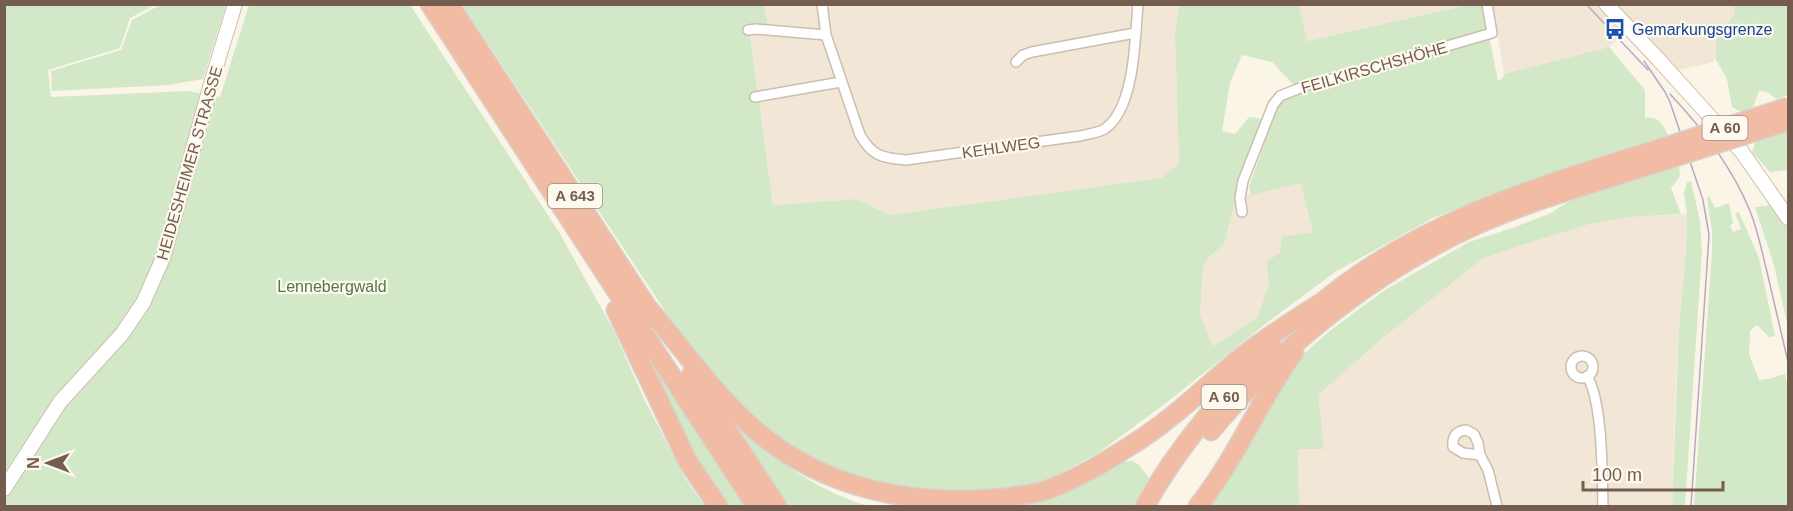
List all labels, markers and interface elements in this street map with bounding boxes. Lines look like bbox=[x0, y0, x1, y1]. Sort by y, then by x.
bus stop icon: Gemarkungsgrenze bbox=[1603, 17, 1627, 41]
place label: Gemarkungsgrenze bbox=[1632, 21, 1773, 38]
street label: FEILKIRSCHSHÖHE bbox=[1299, 38, 1449, 96]
street label: HEIDESHEIMER STRASSE bbox=[154, 64, 225, 262]
road number: A 60 bbox=[1702, 116, 1748, 140]
street label: KEHLWEG bbox=[961, 134, 1041, 161]
road number: A 643 bbox=[548, 184, 602, 208]
park label: Lennebergwald bbox=[277, 278, 387, 295]
road number: A 60 bbox=[1202, 385, 1246, 409]
north arrow bbox=[18, 433, 78, 493]
scale bar bbox=[1583, 454, 1722, 492]
text: N bbox=[25, 457, 42, 469]
text: 100 m bbox=[1592, 465, 1642, 485]

